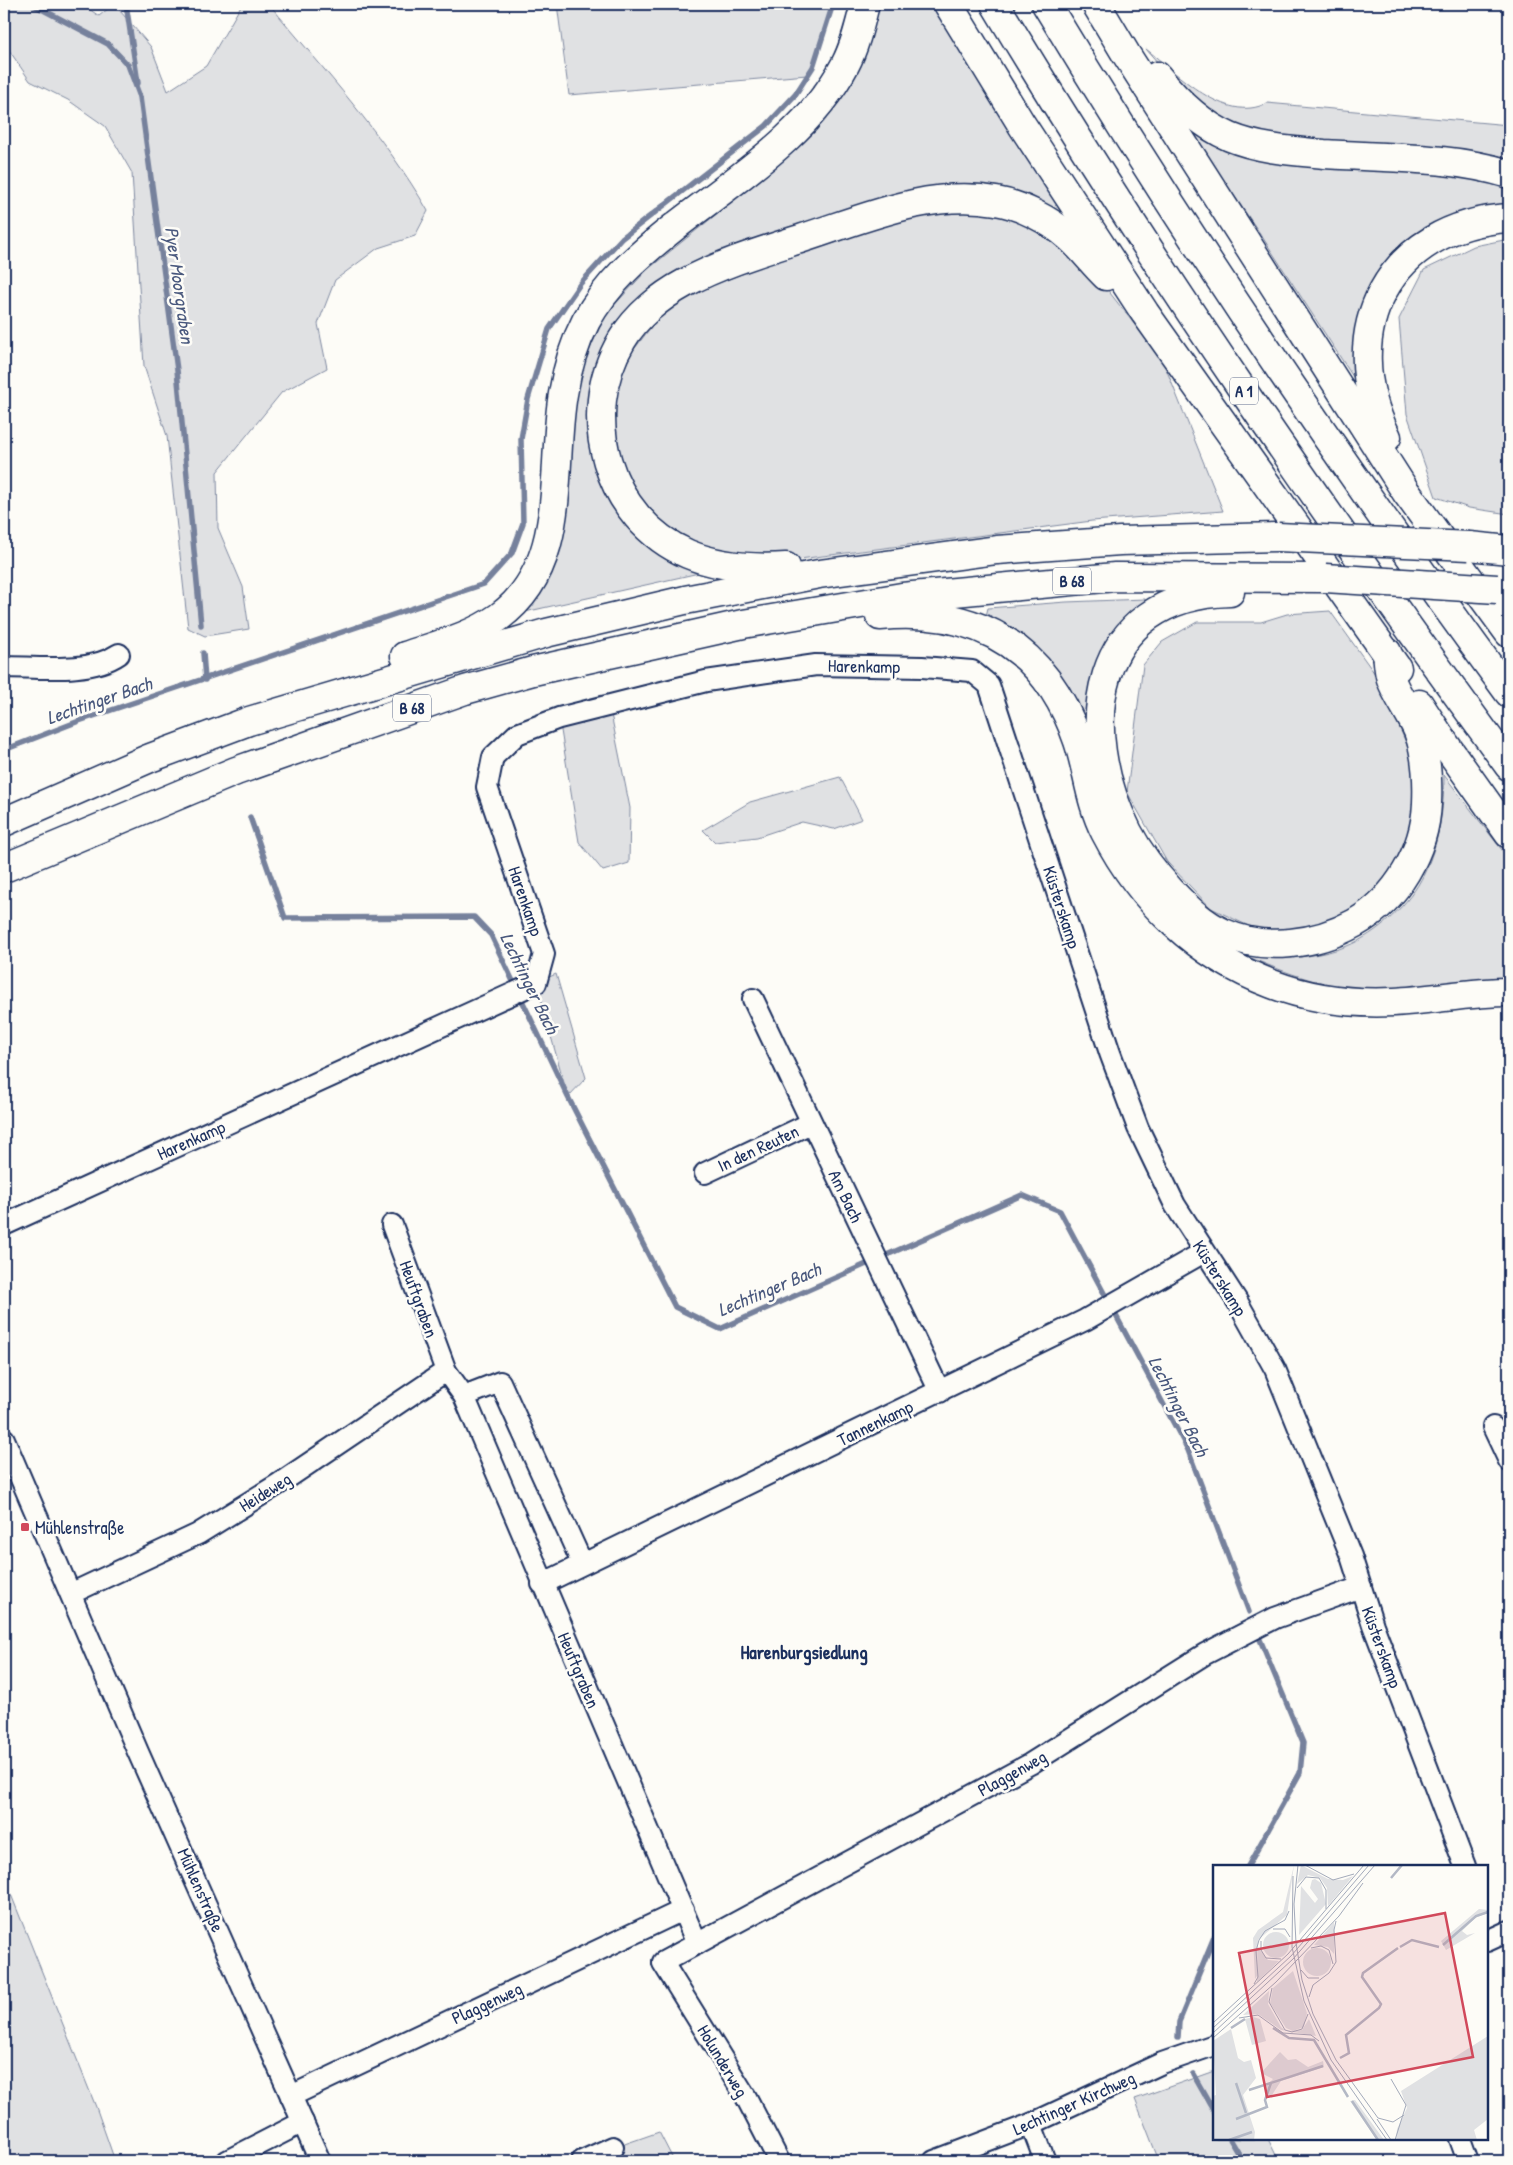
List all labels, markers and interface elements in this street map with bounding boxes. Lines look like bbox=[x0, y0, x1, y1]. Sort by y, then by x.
water label: Pyer Moorgraben bbox=[159, 225, 201, 346]
road number: A 1 bbox=[1230, 378, 1258, 404]
road number: B 68 bbox=[1053, 568, 1091, 594]
street label: Harenkamp bbox=[828, 653, 901, 679]
water label: Lechtinger Bach bbox=[43, 669, 157, 730]
road number: B 68 bbox=[393, 694, 431, 721]
street label: Harenkamp bbox=[502, 863, 550, 939]
street label: Küsterskamp bbox=[1037, 863, 1087, 952]
water label: Lechtinger Bach bbox=[494, 928, 567, 1040]
street label: Harenkamp bbox=[153, 1114, 229, 1166]
street label: In den Reuten bbox=[713, 1118, 803, 1178]
street label: Am Bach bbox=[823, 1165, 870, 1227]
street label: Küsterskamp bbox=[1187, 1235, 1253, 1321]
water label: Lechtinger Bach bbox=[714, 1255, 826, 1322]
street label: Heuftgraben bbox=[394, 1257, 444, 1341]
water label: Lechtinger Bach bbox=[1143, 1351, 1216, 1462]
street label: Tannenkamp bbox=[833, 1394, 917, 1452]
street label: Heideweg bbox=[234, 1466, 296, 1518]
place label: Mühlenstraße bbox=[35, 1515, 124, 1540]
marker: Mühlenstraße bbox=[19, 1521, 31, 1533]
street label: Küsterskamp bbox=[1356, 1603, 1408, 1692]
street label: Heuftgraben bbox=[552, 1628, 606, 1712]
district label: Harenburgsiedlung bbox=[740, 1639, 868, 1666]
street label: Plaggenweg bbox=[973, 1744, 1051, 1802]
street label: Mühlenstraße bbox=[171, 1844, 231, 1936]
inset map bbox=[1213, 1865, 1488, 2140]
street label: Plaggenweg bbox=[448, 1976, 526, 2030]
street label: Holunderweg bbox=[692, 2020, 754, 2102]
street label: Lechtinger Kirchweg bbox=[1009, 2065, 1139, 2141]

